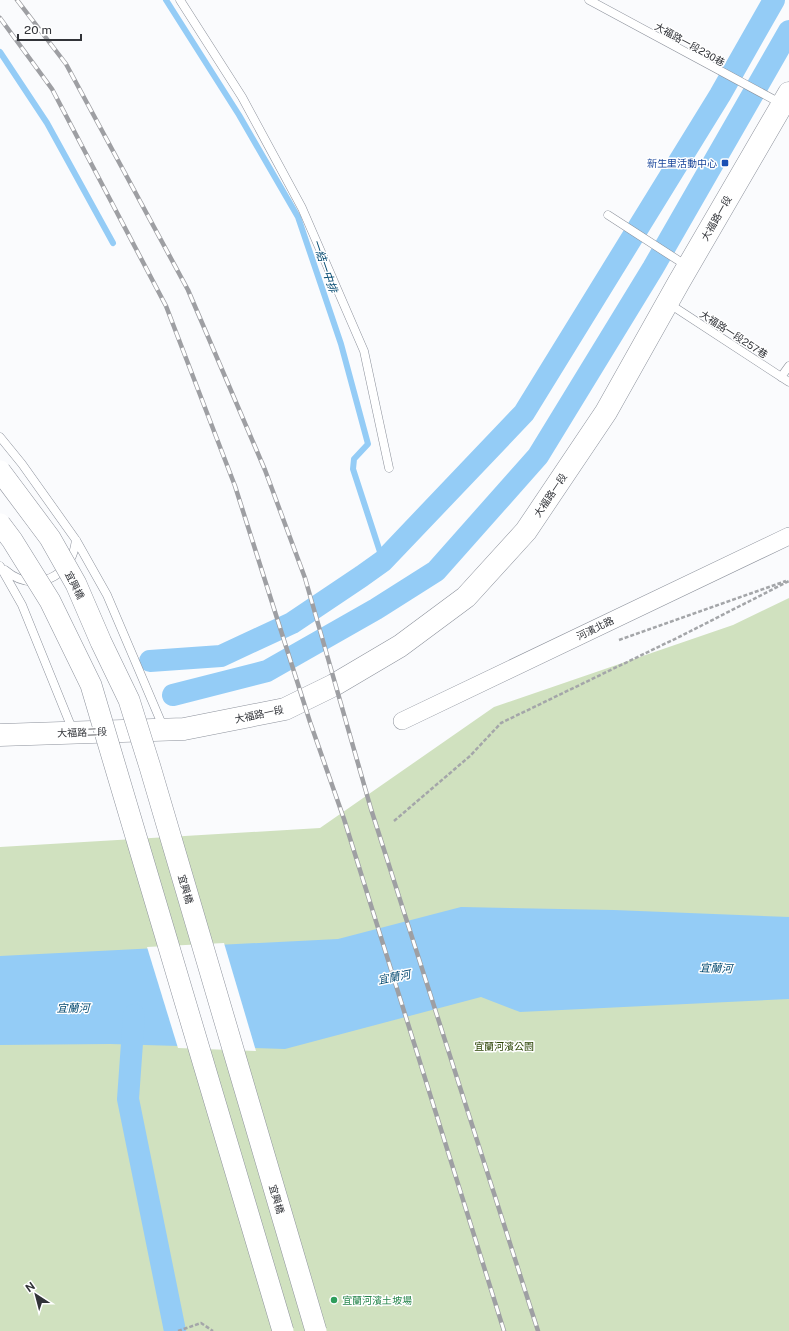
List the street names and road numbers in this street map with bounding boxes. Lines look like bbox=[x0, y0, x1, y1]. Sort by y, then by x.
street label: 大福路一段230巷 bbox=[653, 20, 727, 68]
street label: 大福路一段 bbox=[698, 193, 734, 243]
street label: 大福路一段257巷 bbox=[698, 308, 770, 360]
street label: 大福路一段 bbox=[531, 471, 569, 519]
street label: 宜興橋 bbox=[63, 569, 87, 601]
street label: 河濱北路 bbox=[574, 614, 616, 642]
street label: 大福路一段 bbox=[233, 703, 285, 725]
street label: 大福路二段 bbox=[57, 725, 107, 739]
street label: 宜興橋 bbox=[176, 873, 196, 905]
street label: 宜興橋 bbox=[267, 1183, 287, 1215]

